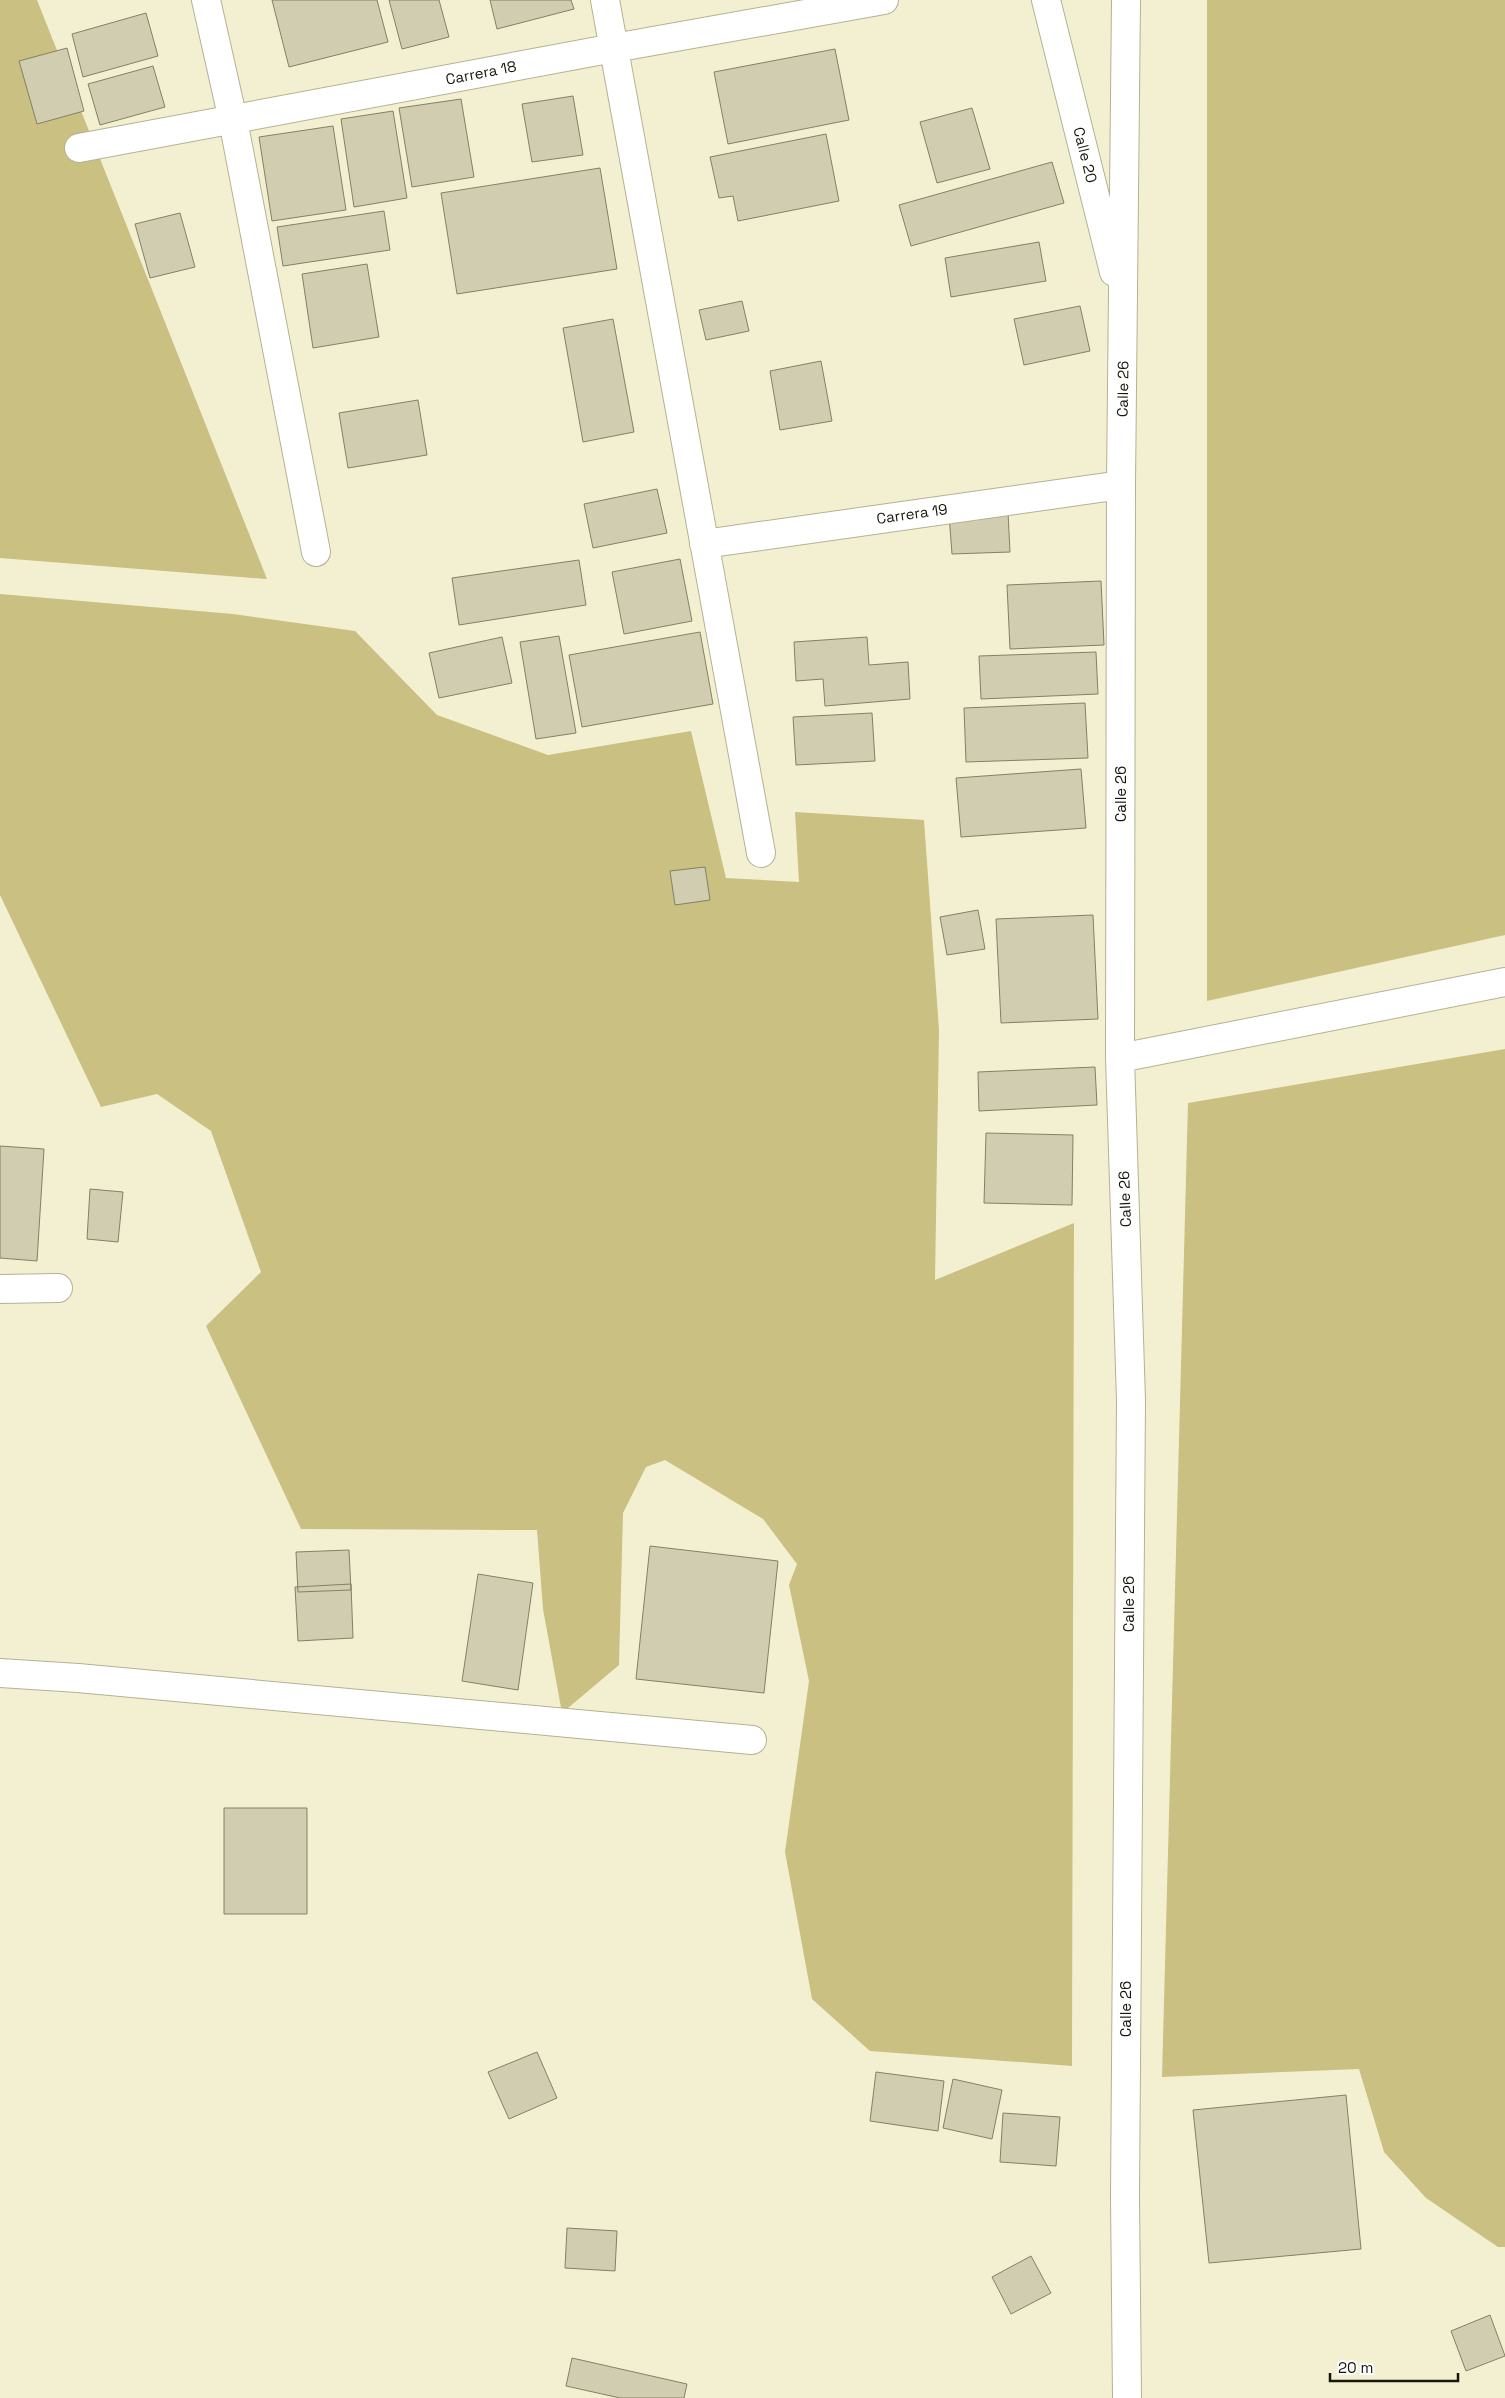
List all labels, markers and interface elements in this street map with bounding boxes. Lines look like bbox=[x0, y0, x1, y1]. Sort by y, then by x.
street label: Carrera 18 bbox=[444, 56, 518, 89]
street label: Calle 20 bbox=[1069, 125, 1102, 185]
street label: Calle 26 bbox=[1113, 361, 1132, 417]
street label: Carrera 19 bbox=[875, 499, 949, 528]
street label: Calle 26 bbox=[1111, 766, 1130, 822]
street label: Calle 26 bbox=[1114, 1170, 1135, 1228]
street label: Calle 26 bbox=[1119, 1576, 1138, 1632]
street label: Calle 26 bbox=[1116, 1981, 1135, 2037]
scale bar bbox=[1330, 2350, 1458, 2382]
text: 20 m bbox=[1338, 2358, 1373, 2377]

